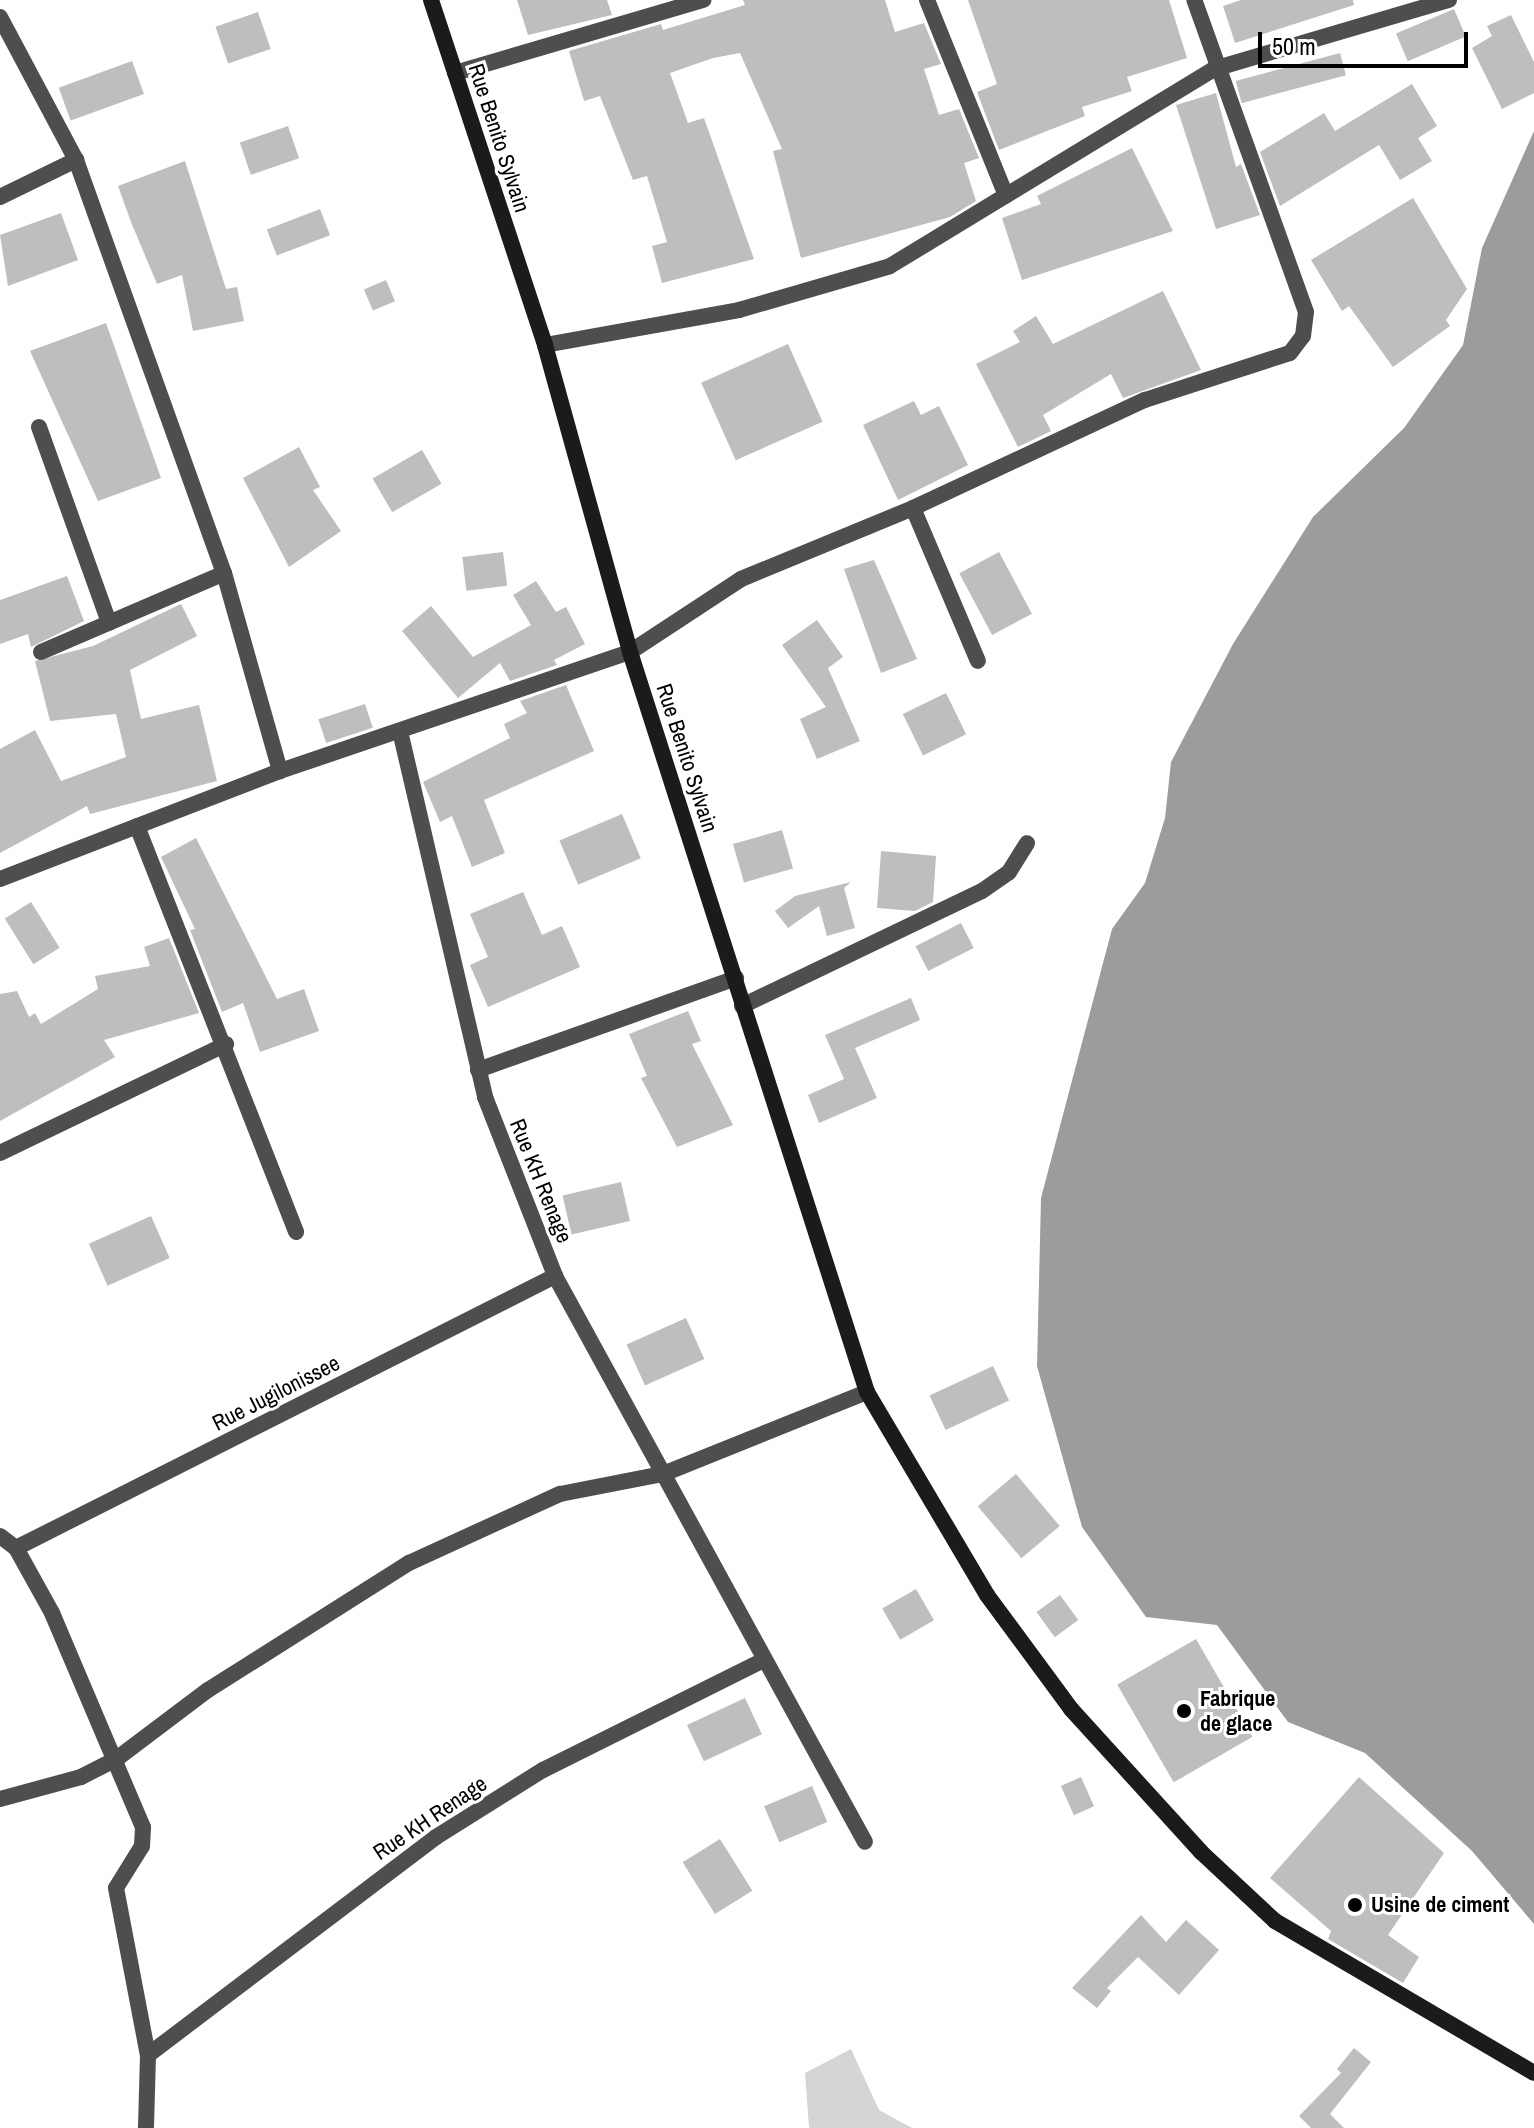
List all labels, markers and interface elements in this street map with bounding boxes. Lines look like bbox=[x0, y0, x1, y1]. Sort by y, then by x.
scale bar bbox=[1262, 16, 1472, 66]
text: 50 m bbox=[1272, 30, 1316, 62]
street label: Rue Benito Sylvain bbox=[463, 60, 535, 216]
street label: Rue Benito Sylvain bbox=[651, 680, 723, 836]
street label: Rue KH Renage bbox=[504, 1115, 578, 1247]
street label: Rue Jugilonissee bbox=[208, 1350, 344, 1436]
place label: Fabrique de glace bbox=[1200, 1685, 1275, 1736]
marker: Fabrique de glace bbox=[1175, 1702, 1193, 1720]
street label: Rue KH Renage bbox=[368, 1770, 492, 1866]
place label: Usine de ciment bbox=[1371, 1892, 1509, 1918]
marker: Usine de ciment bbox=[1346, 1896, 1364, 1914]

